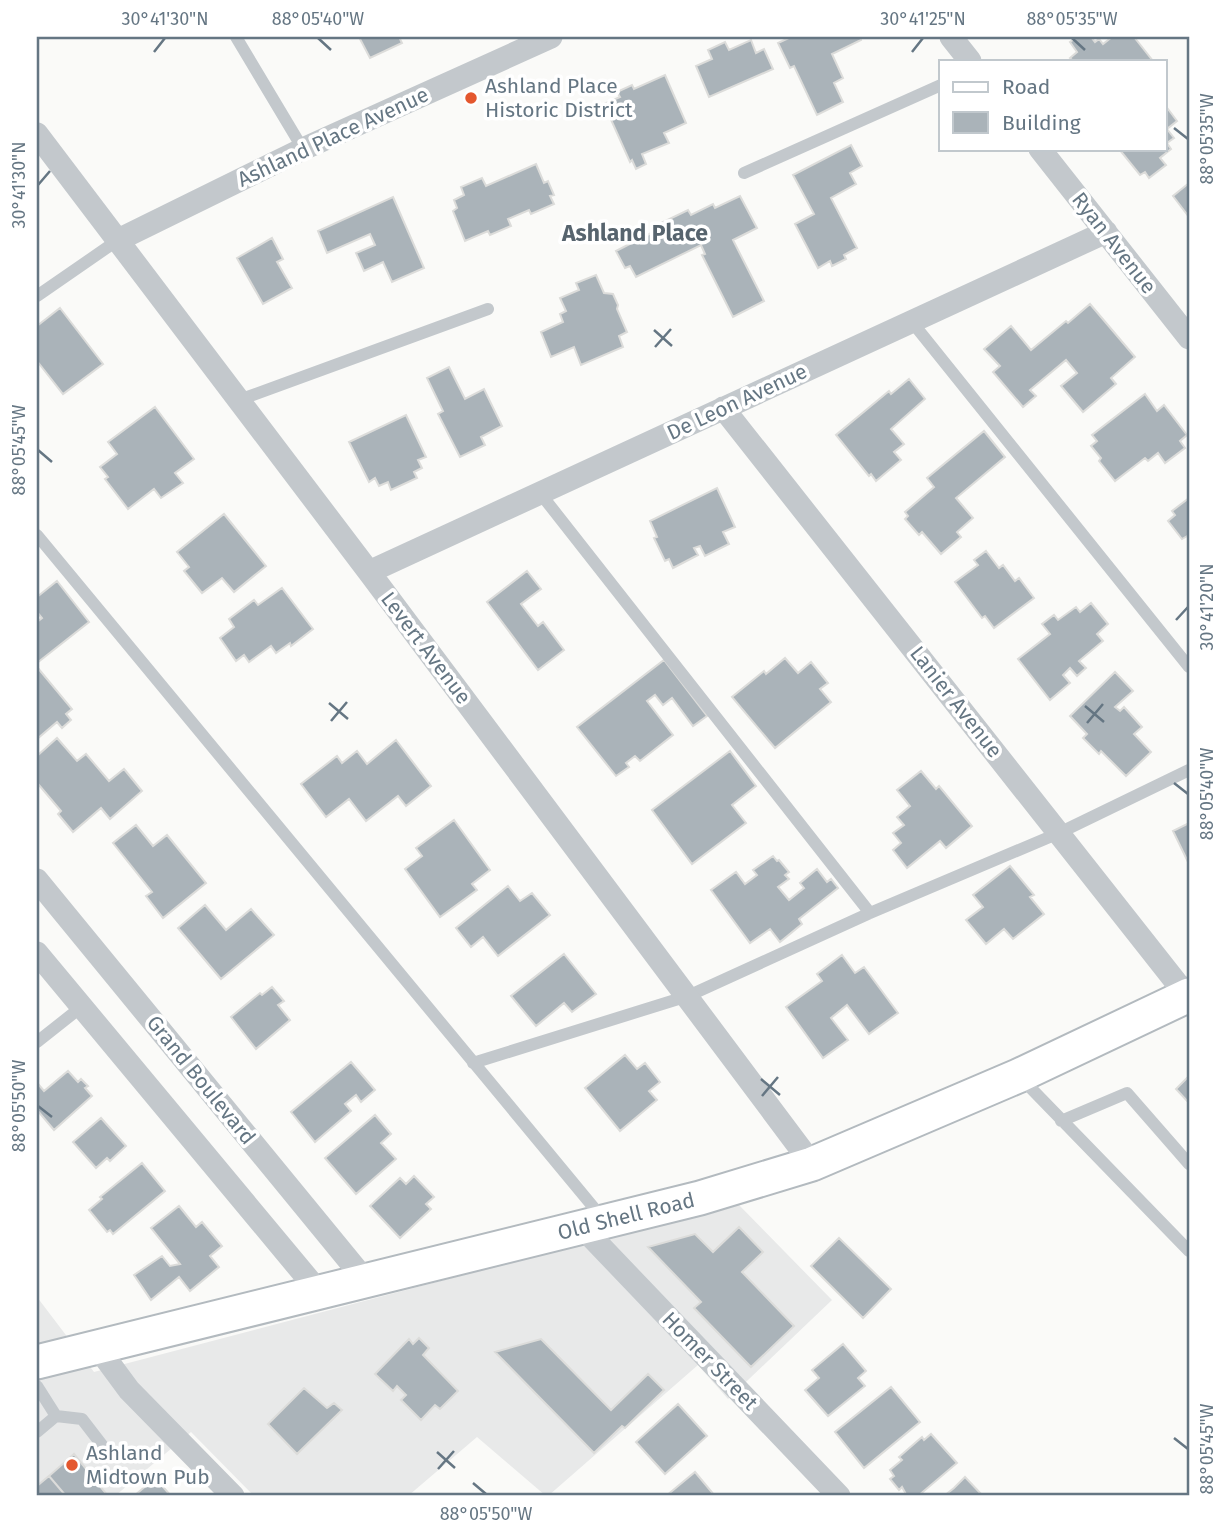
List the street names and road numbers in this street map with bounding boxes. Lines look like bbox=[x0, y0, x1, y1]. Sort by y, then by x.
street label: Ashland Place Avenue bbox=[233, 81, 433, 193]
street label: Ryan Avenue bbox=[1066, 187, 1162, 299]
street label: De Leon Avenue bbox=[663, 358, 811, 446]
street label: Levert Avenue bbox=[375, 587, 477, 709]
street label: Lanier Avenue bbox=[904, 641, 1008, 763]
street label: Grand Boulevard bbox=[141, 1010, 261, 1150]
street label: Old Shell Road bbox=[555, 1187, 697, 1246]
street label: Homer Street bbox=[657, 1306, 764, 1416]

